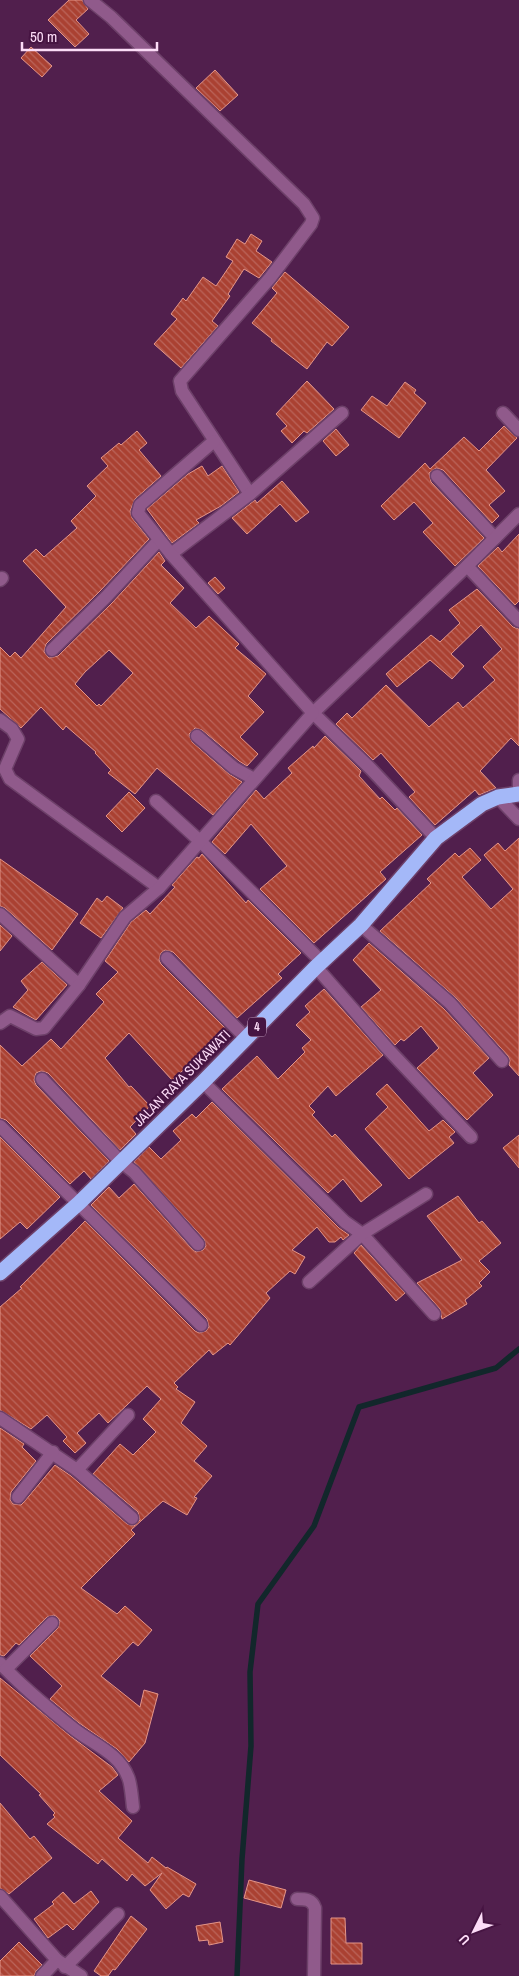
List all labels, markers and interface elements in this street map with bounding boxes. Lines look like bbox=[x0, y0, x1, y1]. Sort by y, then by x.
scale bar bbox=[22, 20, 158, 52]
text: 50 m bbox=[30, 26, 57, 47]
road number: 4 bbox=[248, 1018, 266, 1036]
street label: JALAN RAYA SUKAWATI bbox=[130, 1026, 234, 1130]
north arrow bbox=[449, 1906, 499, 1956]
text: U bbox=[455, 1931, 474, 1949]

